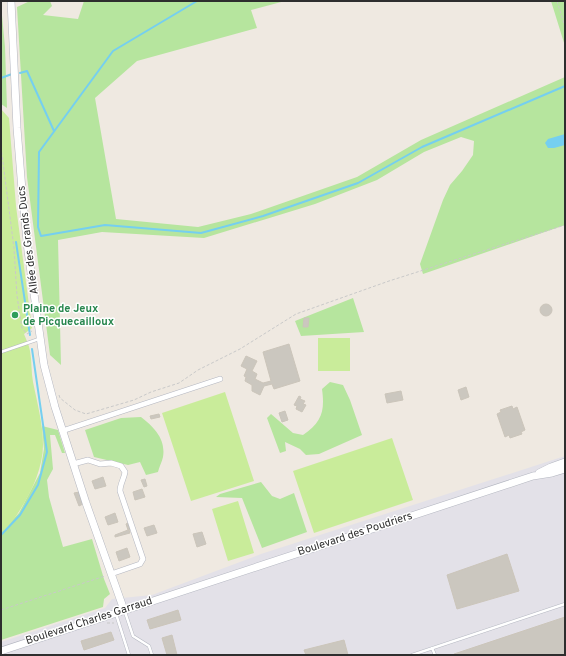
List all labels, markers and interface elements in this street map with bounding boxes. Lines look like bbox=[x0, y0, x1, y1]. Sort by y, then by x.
street label: Allée des Grands Ducs bbox=[14, 185, 42, 295]
place label: Plaine de Jeux de Picquecailloux bbox=[23, 302, 115, 329]
marker: Plaine de Jeux de Picquecailloux bbox=[10, 310, 20, 320]
street label: Boulevard des Poudriers bbox=[296, 509, 414, 559]
street label: Boulevard Charles Garraud bbox=[24, 594, 154, 648]

